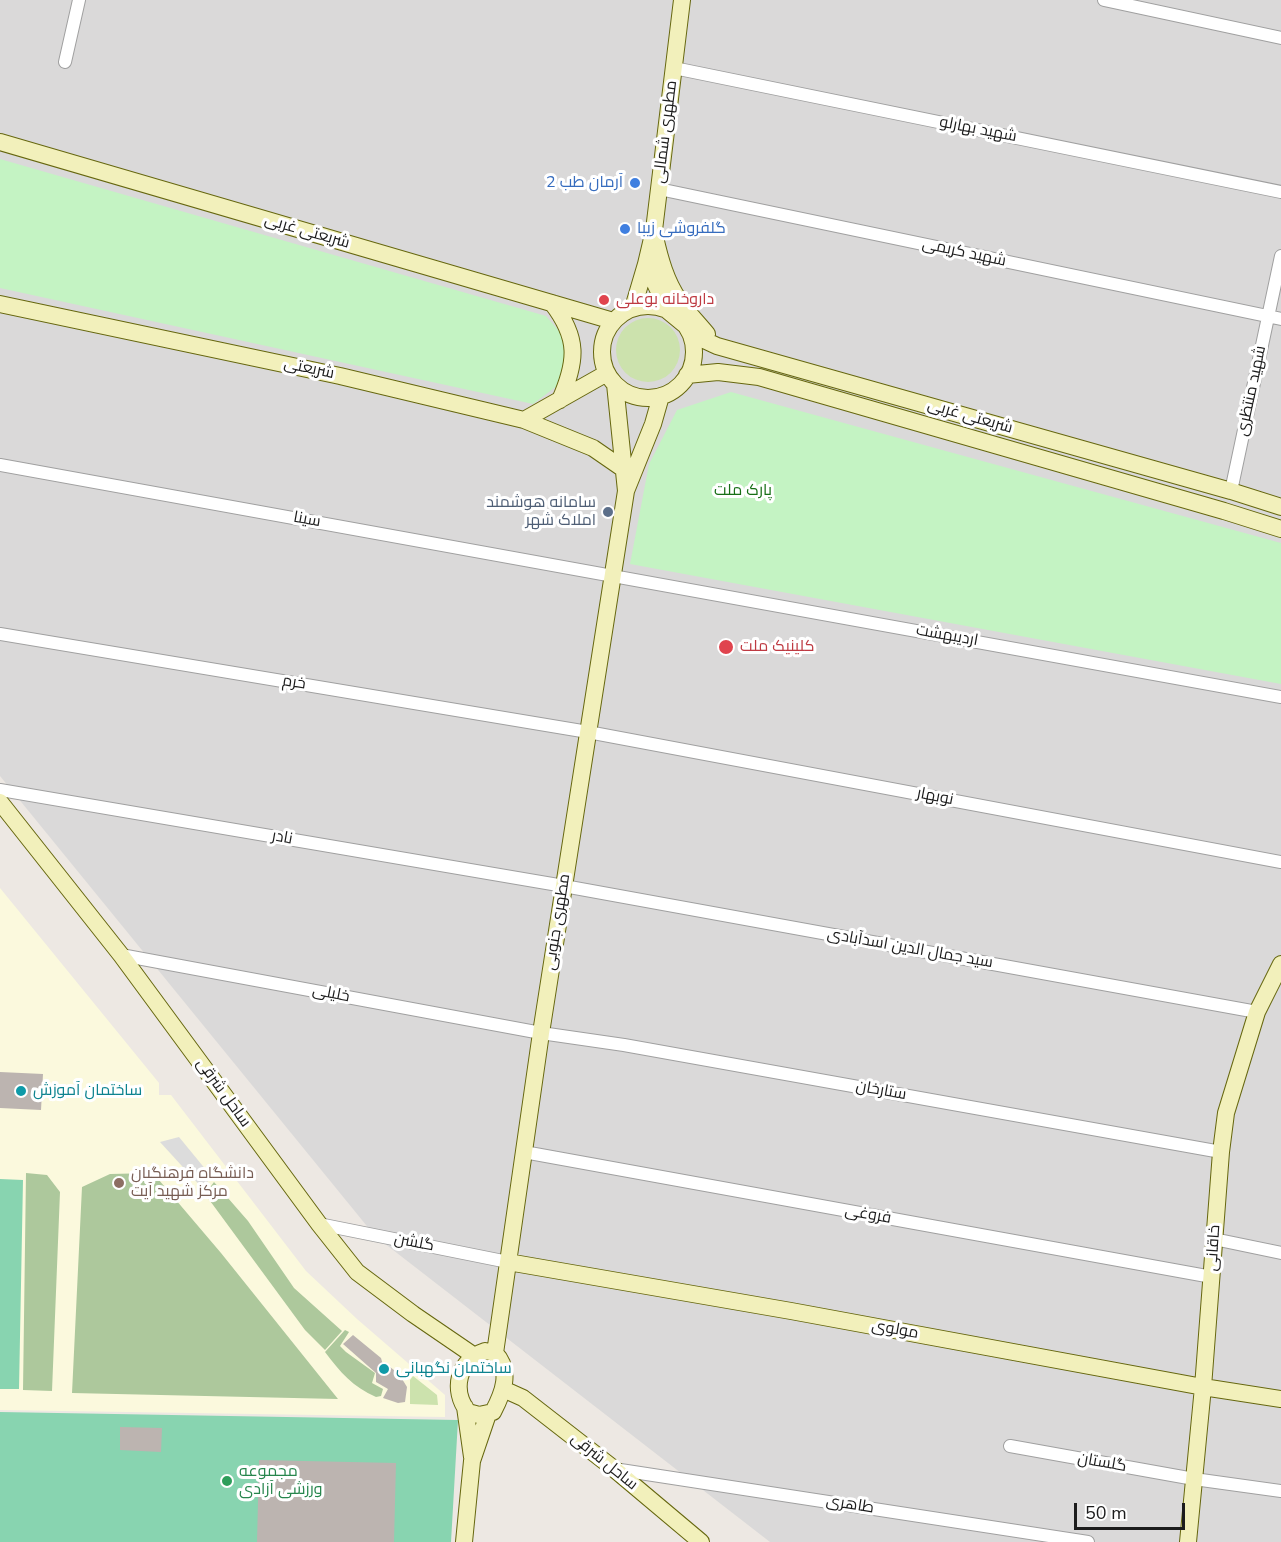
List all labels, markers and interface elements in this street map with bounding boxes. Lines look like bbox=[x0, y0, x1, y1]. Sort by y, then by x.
street label: مطهری شمالی bbox=[650, 80, 682, 184]
street label: شهید بهارلو bbox=[938, 113, 1018, 147]
place label: آرمان طب 2 bbox=[546, 173, 623, 193]
marker: آرمان طب 2 bbox=[628, 176, 642, 190]
street label: شریعتی غربی bbox=[262, 211, 352, 253]
place label: گلفروشی زیبا bbox=[637, 219, 726, 239]
marker: گلفروشی زیبا bbox=[618, 222, 632, 236]
street label: شهید کریمی bbox=[920, 235, 1008, 271]
place label: داروخانه بوعلی bbox=[616, 290, 714, 310]
marker: داروخانه بوعلی bbox=[597, 293, 611, 307]
street label: شهید منتظری bbox=[1233, 344, 1271, 438]
street label: شریعتی bbox=[282, 354, 336, 384]
street label: شریعتی غربی bbox=[925, 396, 1015, 438]
park label: پارک ملت bbox=[714, 481, 772, 501]
place label: سامانه هوشمند املاک شهر bbox=[486, 493, 596, 531]
marker: سامانه هوشمند املاک شهر bbox=[601, 505, 615, 519]
street label: سینا bbox=[292, 508, 322, 532]
street label: اردیبهشت bbox=[915, 621, 979, 651]
place label: کلینیک ملت bbox=[740, 637, 814, 657]
marker: کلینیک ملت bbox=[717, 638, 735, 656]
street label: خرم bbox=[281, 672, 307, 694]
street label: نوبهار bbox=[915, 784, 955, 810]
street label: نادر bbox=[270, 827, 294, 849]
street label: مطهری جنوبی bbox=[541, 872, 575, 972]
street label: سید جمال الدین اسدآبادی bbox=[826, 925, 994, 973]
street label: خلیلی bbox=[311, 981, 351, 1007]
street label: ساحل شرقی bbox=[192, 1055, 254, 1131]
street label: ستارخان bbox=[854, 1077, 908, 1105]
place label: ساختمان آموزش bbox=[33, 1081, 142, 1101]
marker: ساختمان آموزش bbox=[14, 1084, 28, 1098]
place label: دانشگاه فرهنگیان مرکز شهید آیت bbox=[131, 1164, 254, 1202]
marker: دانشگاه فرهنگیان مرکز شهید آیت bbox=[112, 1176, 126, 1190]
street label: فروغی bbox=[843, 1201, 893, 1229]
street label: خاقانی bbox=[1203, 1224, 1225, 1272]
street label: گلشن bbox=[392, 1230, 436, 1256]
street label: مولوی bbox=[870, 1316, 920, 1344]
place label: ساختمان نگهبانی bbox=[396, 1359, 512, 1379]
marker: ساختمان نگهبانی bbox=[377, 1362, 391, 1376]
street label: ساحل شرقی bbox=[567, 1429, 641, 1495]
street label: گلستان bbox=[1076, 1449, 1128, 1477]
place label: مجموعه ورزشی آزادی bbox=[239, 1462, 323, 1500]
marker: مجموعه ورزشی آزادی bbox=[220, 1474, 234, 1488]
scale bar bbox=[1077, 1491, 1188, 1529]
street label: طاهری bbox=[825, 1492, 875, 1518]
text: 50 m bbox=[1085, 1501, 1127, 1525]

